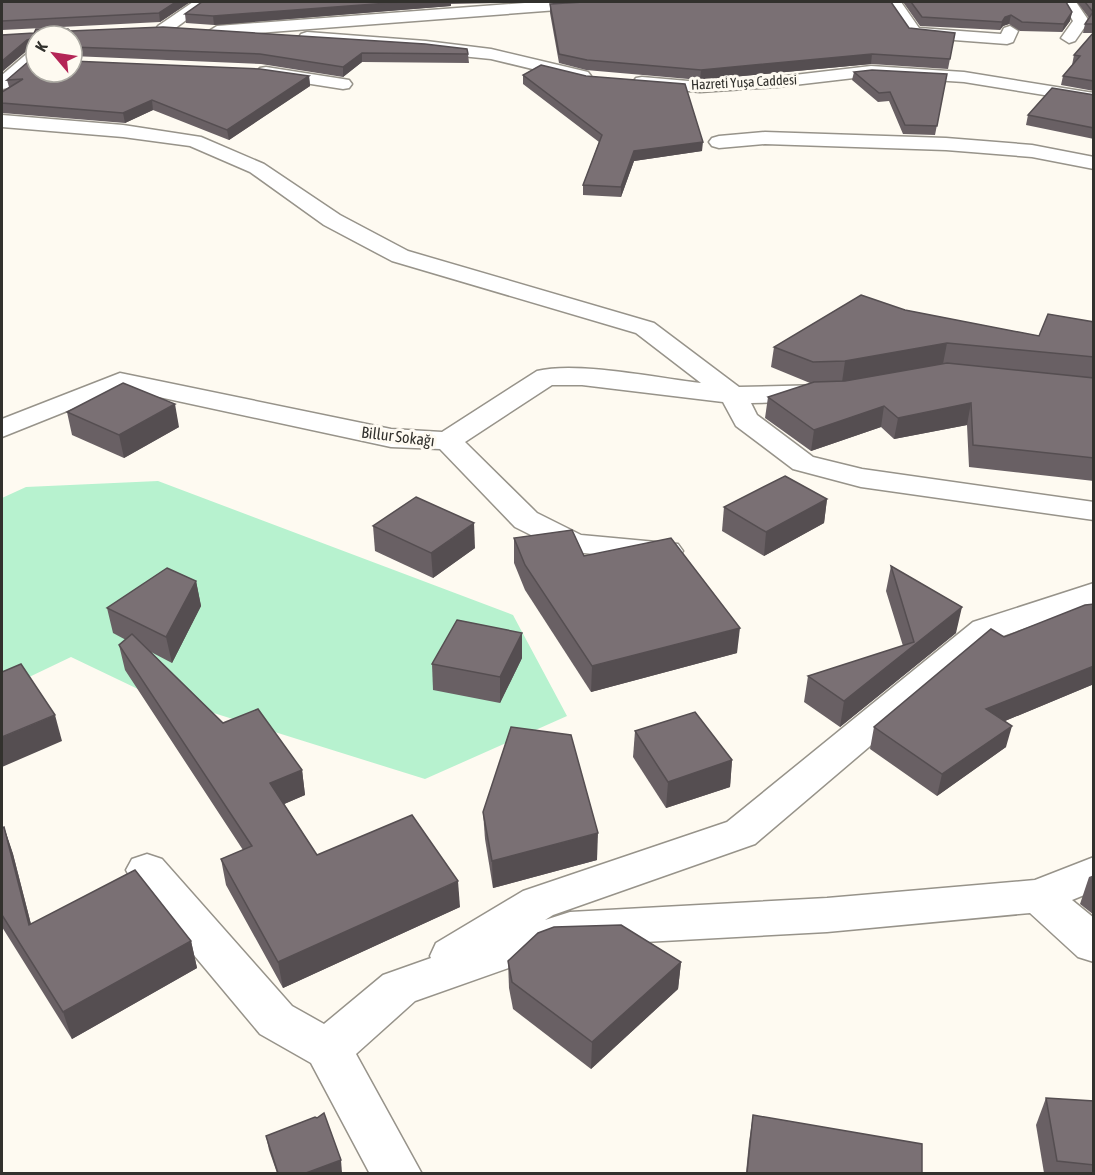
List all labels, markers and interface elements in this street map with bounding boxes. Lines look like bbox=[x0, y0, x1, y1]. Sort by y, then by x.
north arrow bbox=[24, 24, 84, 84]
text: K bbox=[31, 39, 51, 55]
street label: Hazreti Yuşa Caddesi bbox=[690, 71, 798, 93]
street label: Billur Sokağı bbox=[360, 423, 436, 450]

